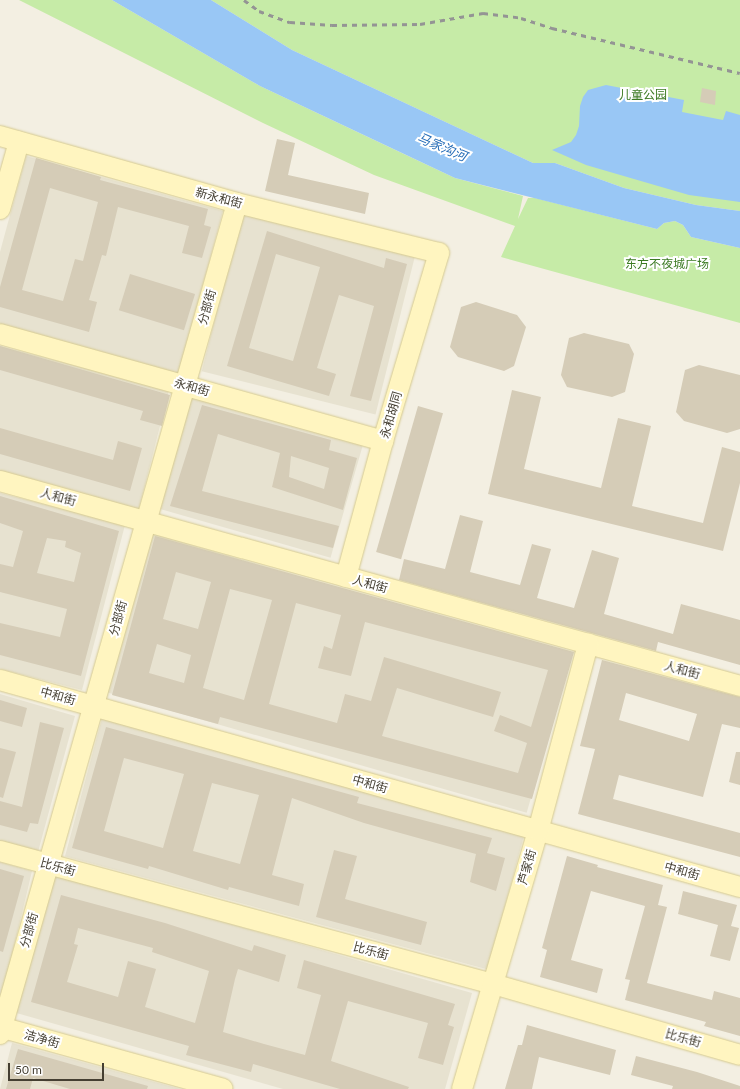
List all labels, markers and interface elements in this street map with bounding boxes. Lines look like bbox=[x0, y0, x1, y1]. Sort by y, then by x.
park label: 儿童公园 bbox=[619, 88, 667, 102]
water label: 马家沟河 bbox=[415, 130, 469, 164]
street label: 新永和街 bbox=[194, 185, 244, 211]
park label: 东方不夜城广场 bbox=[625, 257, 709, 271]
street label: 分部街 bbox=[195, 288, 219, 326]
street label: 永和街 bbox=[173, 375, 211, 399]
street label: 永和胡同 bbox=[377, 390, 405, 440]
street label: 人和街 bbox=[39, 485, 77, 509]
street label: 人和街 bbox=[351, 572, 389, 596]
street label: 分部街 bbox=[106, 599, 130, 637]
street label: 人和街 bbox=[663, 658, 701, 682]
street label: 中和街 bbox=[39, 684, 77, 708]
street label: 中和街 bbox=[351, 772, 389, 796]
street label: 芦家街 bbox=[515, 848, 539, 886]
street label: 比乐街 bbox=[39, 855, 77, 879]
street label: 中和街 bbox=[663, 859, 701, 883]
street label: 分部街 bbox=[17, 911, 41, 949]
street label: 比乐街 bbox=[352, 939, 390, 963]
street label: 比乐街 bbox=[664, 1026, 702, 1050]
street label: 洁净街 bbox=[23, 1027, 61, 1051]
scale bar bbox=[10, 1055, 106, 1081]
text: 50 m bbox=[15, 1062, 42, 1077]

